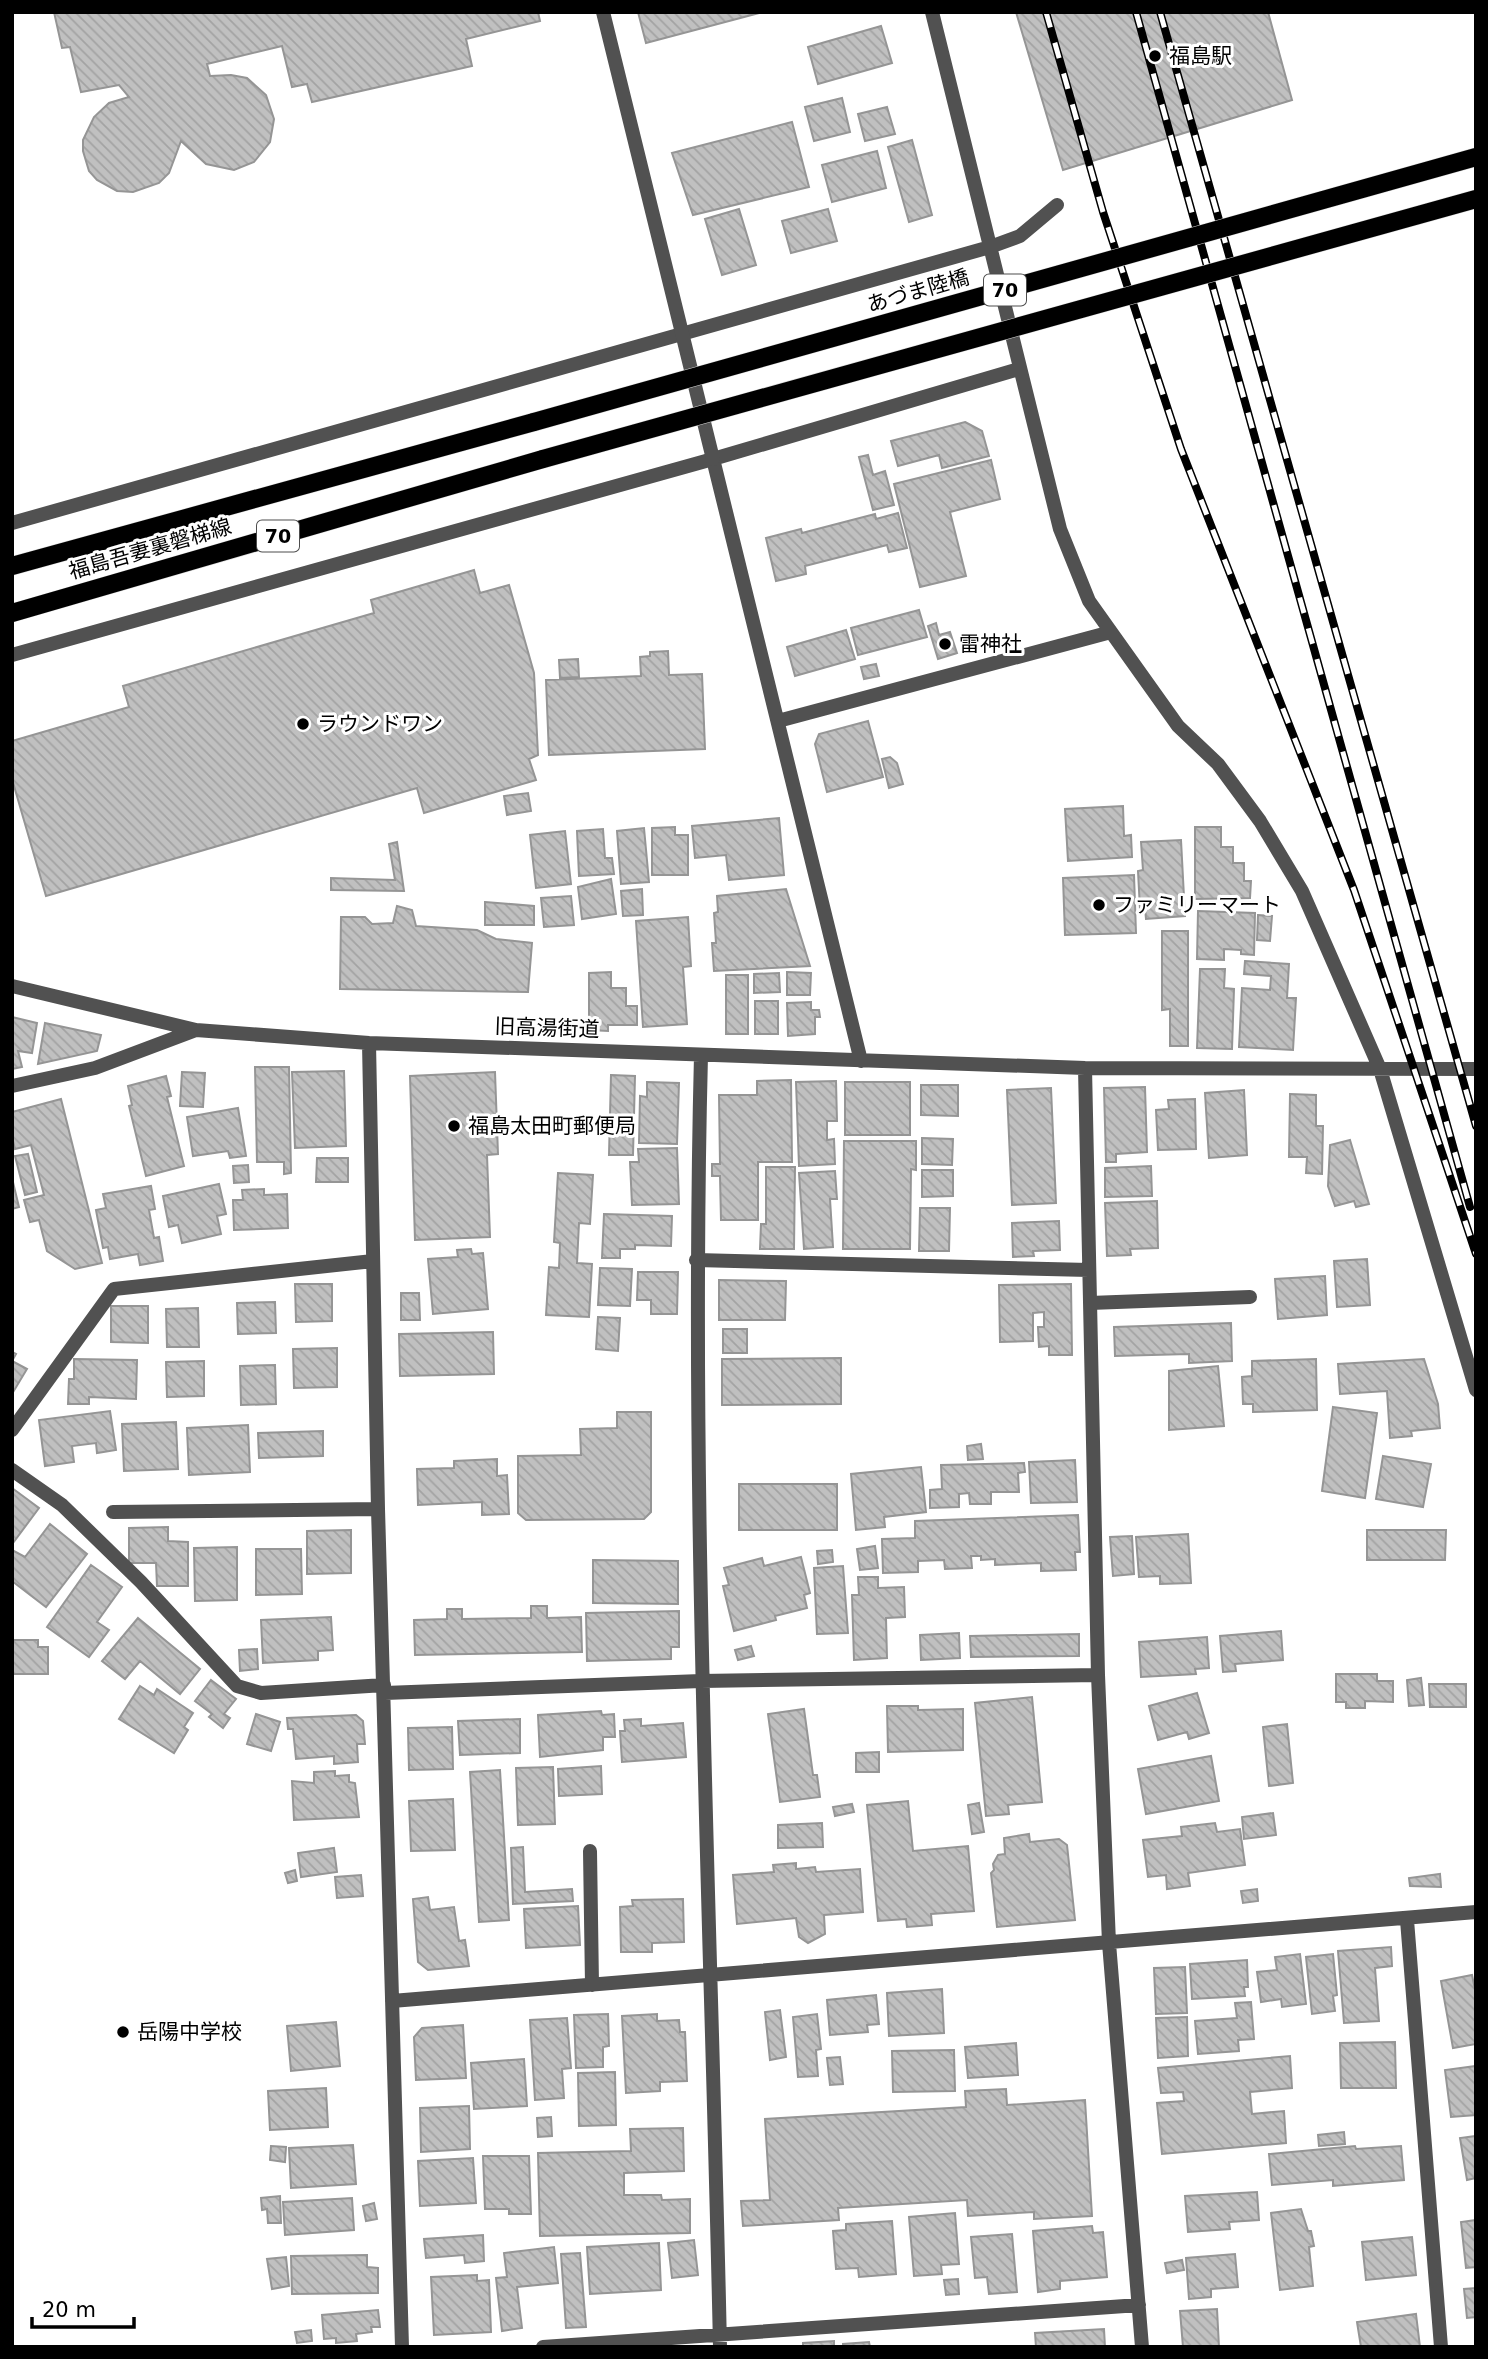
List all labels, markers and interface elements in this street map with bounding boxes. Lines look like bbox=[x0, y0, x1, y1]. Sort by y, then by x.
place label: 福島駅 bbox=[1169, 44, 1232, 68]
marker: 福島駅 bbox=[1147, 48, 1163, 64]
street label: あづま陸橋 bbox=[864, 265, 972, 317]
road number: 70 bbox=[984, 274, 1026, 306]
street label: 福島吾妻裏磐梯線 bbox=[66, 514, 234, 584]
road number: 70 bbox=[257, 520, 299, 552]
place label: 雷神社 bbox=[959, 632, 1022, 656]
marker: 雷神社 bbox=[937, 636, 953, 652]
place label: ラウンドワン bbox=[317, 712, 443, 736]
marker: ラウンドワン bbox=[295, 716, 311, 732]
place label: ファミリーマート bbox=[1113, 893, 1281, 917]
marker: ファミリーマート bbox=[1091, 897, 1107, 913]
street label: 旧高湯街道 bbox=[494, 1014, 600, 1042]
place label: 福島太田町郵便局 bbox=[468, 1114, 636, 1138]
marker: 福島太田町郵便局 bbox=[446, 1118, 462, 1134]
place label: 岳陽中学校 bbox=[137, 2020, 242, 2044]
marker: 岳陽中学校 bbox=[115, 2024, 131, 2040]
scale bar bbox=[32, 2286, 133, 2330]
text: 20 m bbox=[42, 2298, 96, 2322]

